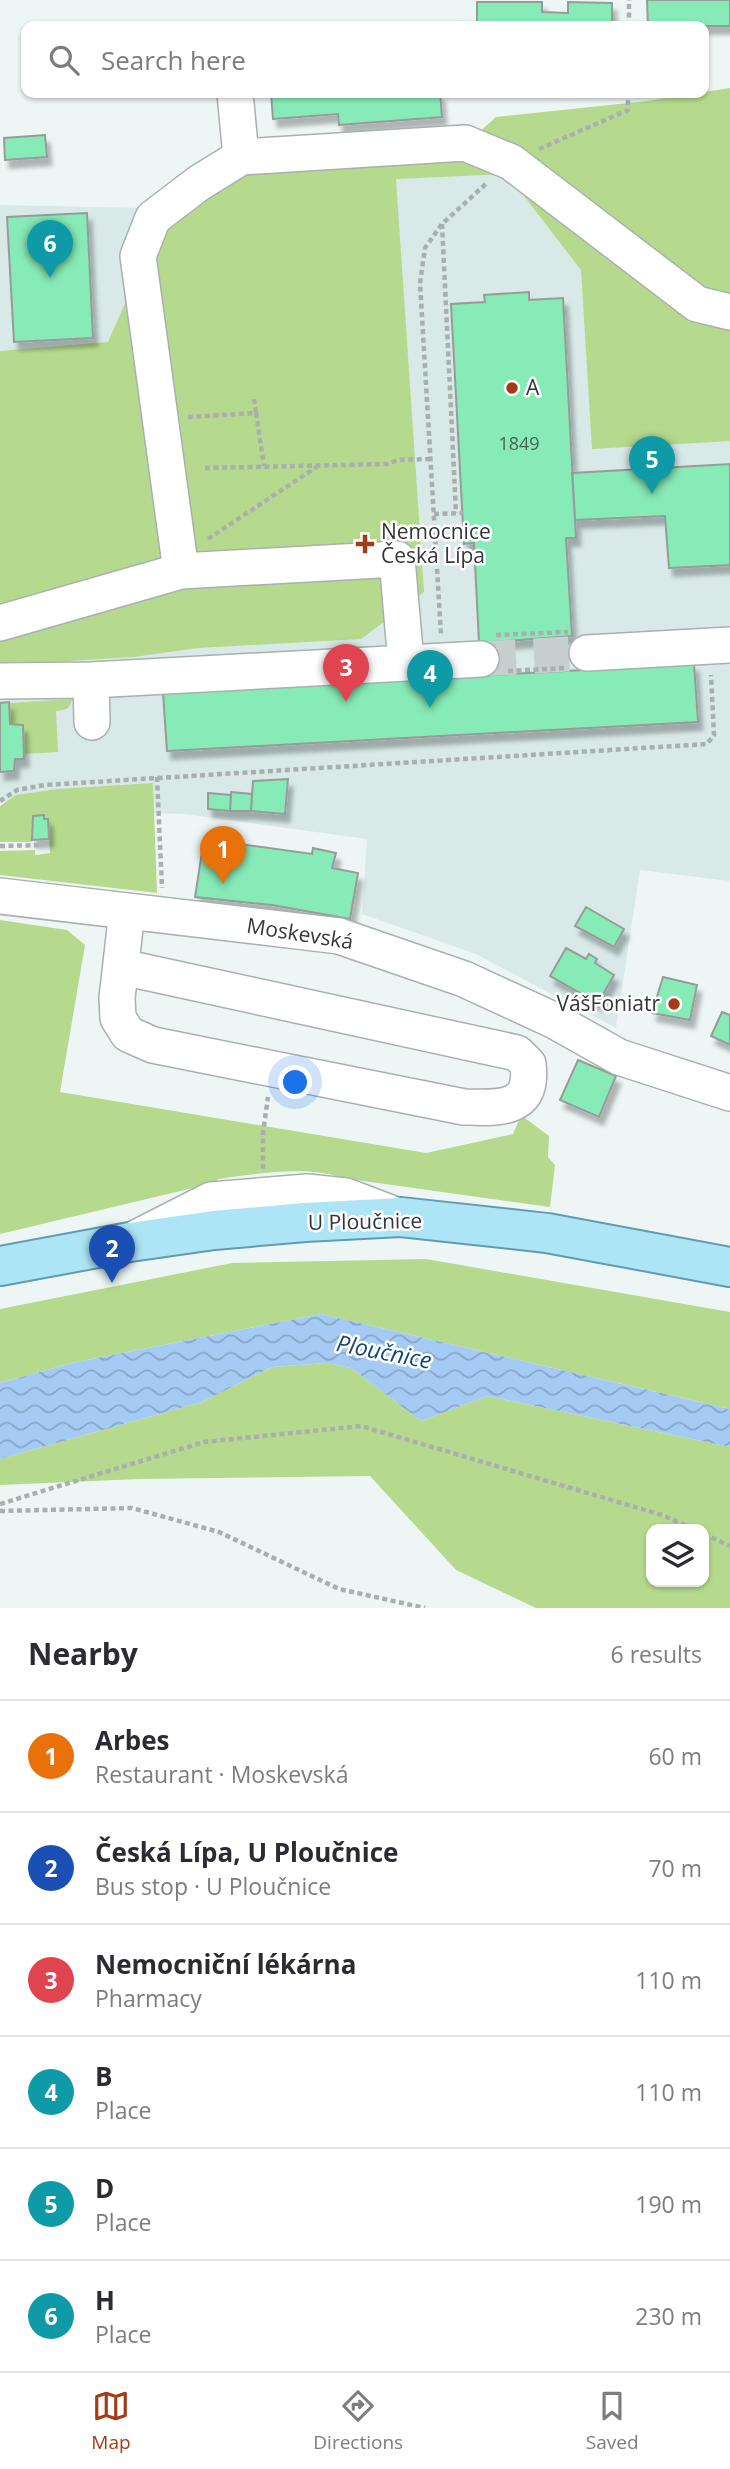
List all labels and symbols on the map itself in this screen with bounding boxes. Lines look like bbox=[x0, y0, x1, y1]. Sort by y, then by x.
pin: 6 bbox=[27, 220, 73, 278]
place label: A bbox=[526, 373, 540, 401]
marker: A bbox=[504, 380, 520, 396]
house number: 1849 bbox=[498, 431, 540, 455]
pin: 5 bbox=[629, 436, 675, 494]
place label: Nemocnice Česká Lípa bbox=[381, 517, 491, 569]
marker: Nemocnice Česká Lípa bbox=[355, 534, 375, 554]
pin: 3 bbox=[323, 644, 369, 702]
pin: 4 bbox=[407, 650, 453, 708]
pin: 1 bbox=[200, 826, 246, 884]
street label: Moskevská bbox=[245, 911, 355, 955]
place label: VášFoniatr bbox=[556, 989, 660, 1017]
marker: VášFoniatr bbox=[666, 996, 682, 1012]
your location bbox=[278, 1065, 312, 1099]
street label: U Ploučnice bbox=[308, 1206, 422, 1236]
pin: 2 bbox=[89, 1225, 135, 1283]
water label: Ploučnice bbox=[334, 1326, 435, 1376]

